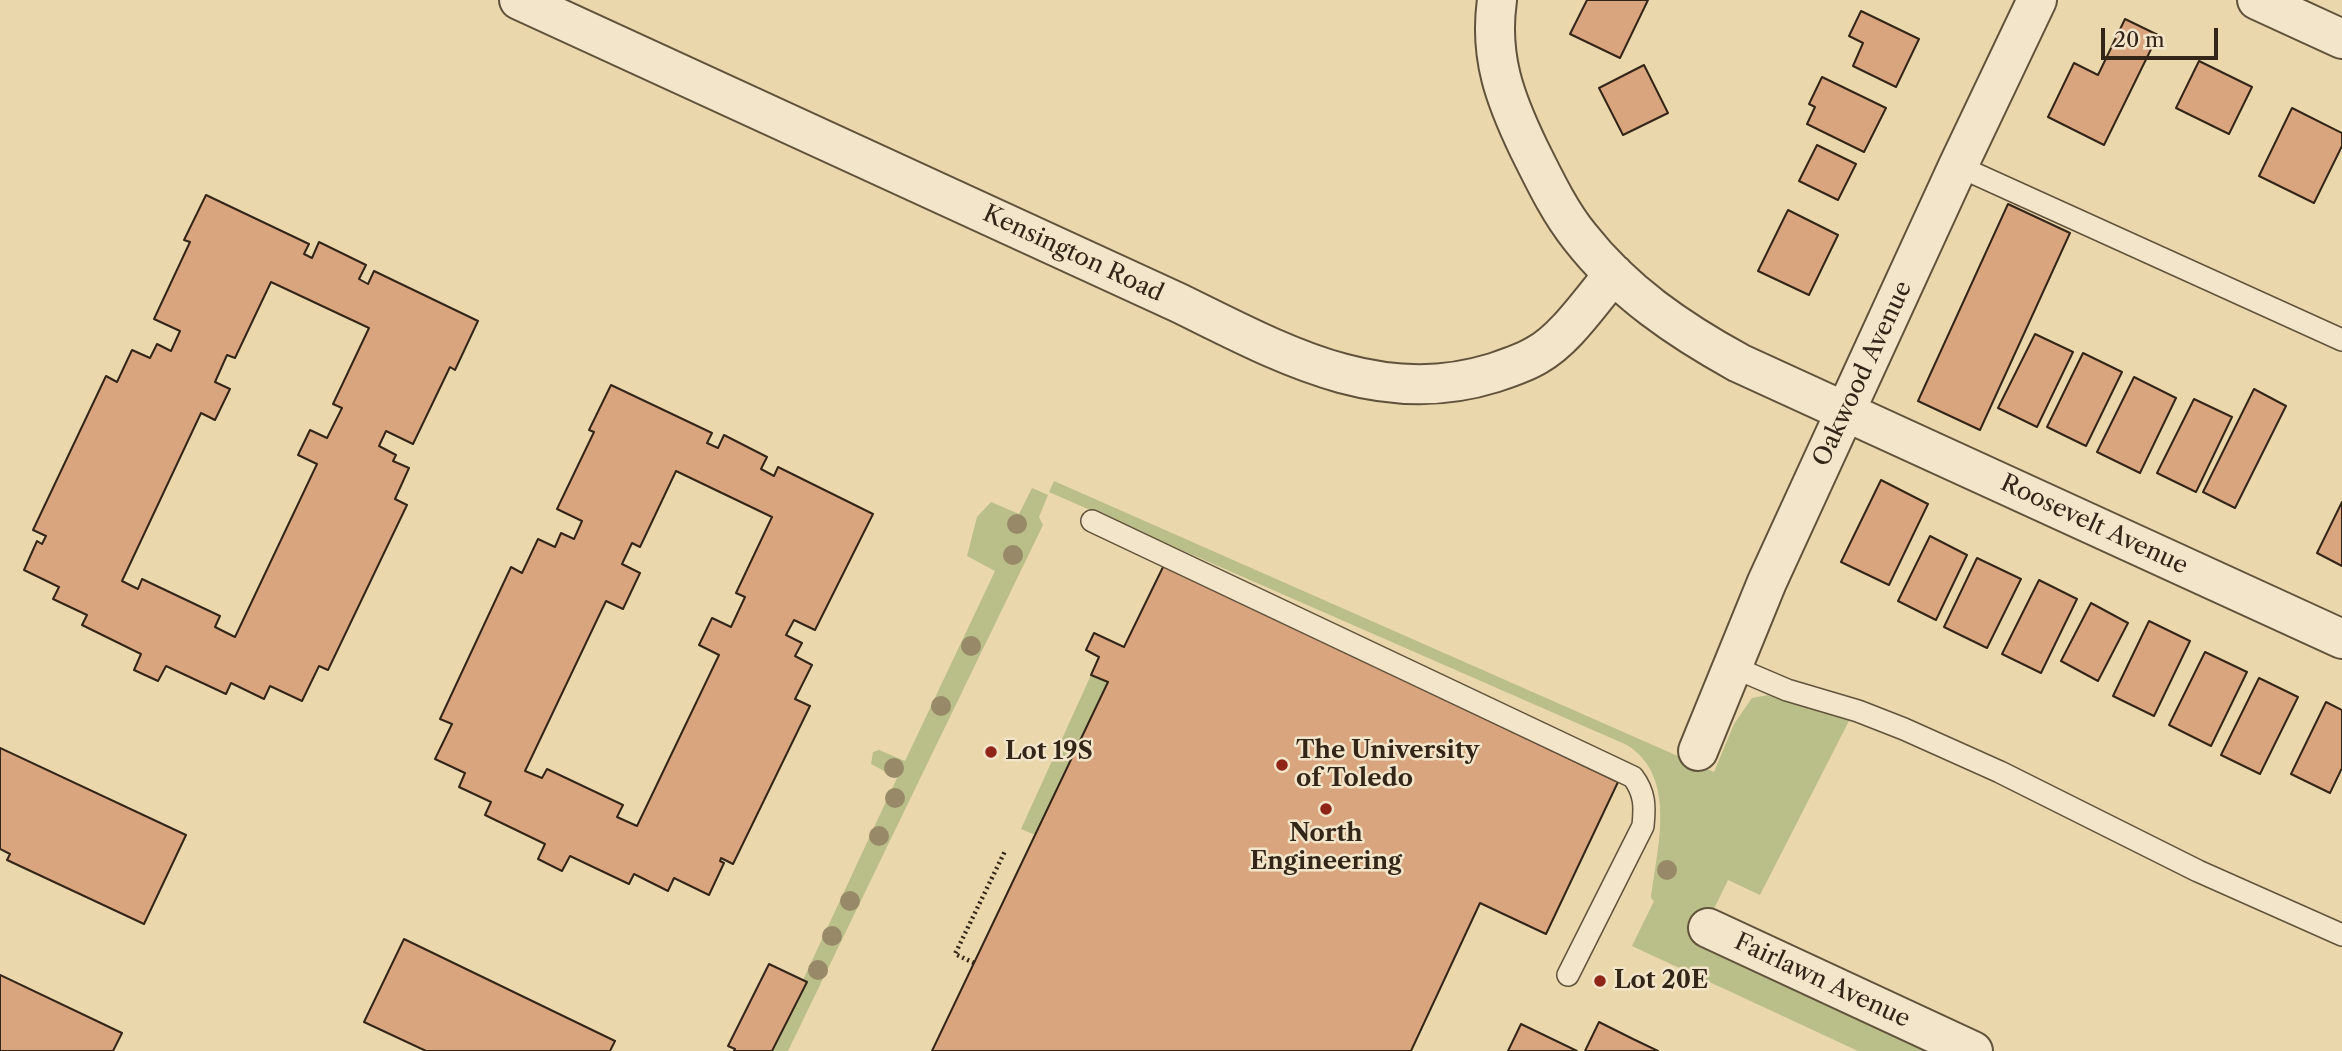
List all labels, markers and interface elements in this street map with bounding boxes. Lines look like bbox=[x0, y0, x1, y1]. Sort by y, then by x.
scale bar bbox=[2104, 14, 2221, 58]
text: 20 m bbox=[2114, 27, 2165, 52]
street label: Kensington Road bbox=[978, 200, 1168, 308]
street label: Oakwood Avenue bbox=[1807, 277, 1919, 471]
street label: Roosevelt Avenue bbox=[1996, 469, 2192, 581]
place label: The University of Toledo bbox=[1296, 737, 1479, 793]
place label: Lot 19S bbox=[1005, 738, 1093, 766]
marker: Lot 19S bbox=[983, 744, 999, 760]
marker: The University of Toledo bbox=[1274, 757, 1290, 773]
marker: North Engineering bbox=[1318, 801, 1334, 817]
place label: North Engineering bbox=[1250, 820, 1402, 876]
street label: Fairlawn Avenue bbox=[1730, 928, 1914, 1034]
place label: Lot 20E bbox=[1614, 967, 1708, 995]
marker: Lot 20E bbox=[1592, 973, 1608, 989]

